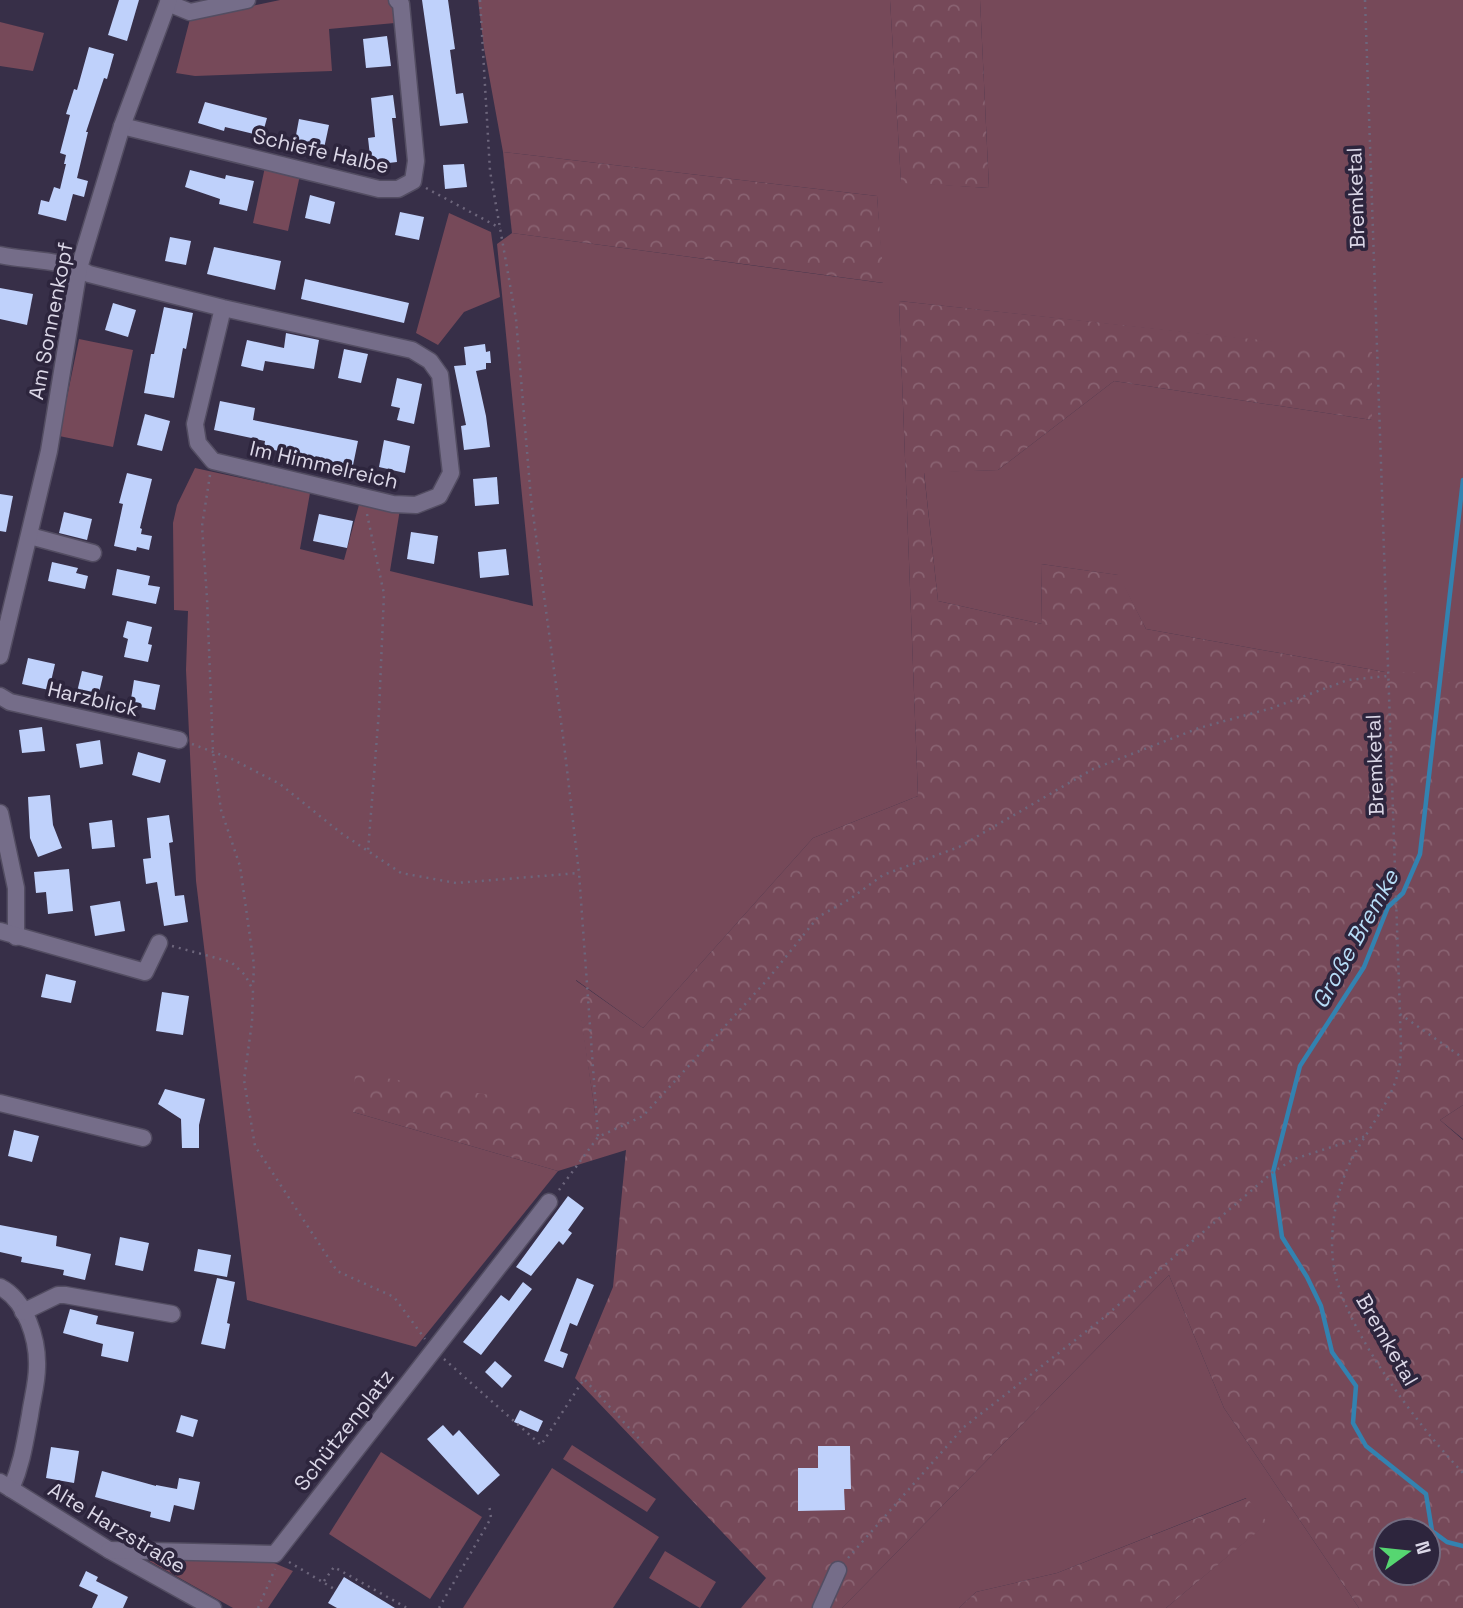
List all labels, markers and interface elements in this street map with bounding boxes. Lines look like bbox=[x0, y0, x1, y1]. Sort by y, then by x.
street label: Schiefe Halbe bbox=[250, 122, 392, 179]
street label: Bremketal bbox=[1340, 147, 1371, 249]
street label: Am Sonnenkopf bbox=[22, 240, 79, 402]
street label: Im Himmelreich bbox=[247, 434, 401, 495]
street label: Harzblick bbox=[45, 675, 141, 722]
street label: Bremketal bbox=[1359, 714, 1390, 816]
water label: Große Bremke bbox=[1305, 863, 1406, 1014]
street label: Bremketal bbox=[1350, 1289, 1424, 1390]
street label: Schützenplatz bbox=[288, 1363, 400, 1496]
street label: Alte Harzstraße bbox=[43, 1476, 191, 1579]
north arrow bbox=[1372, 1517, 1442, 1587]
text: N bbox=[1409, 1538, 1437, 1557]

